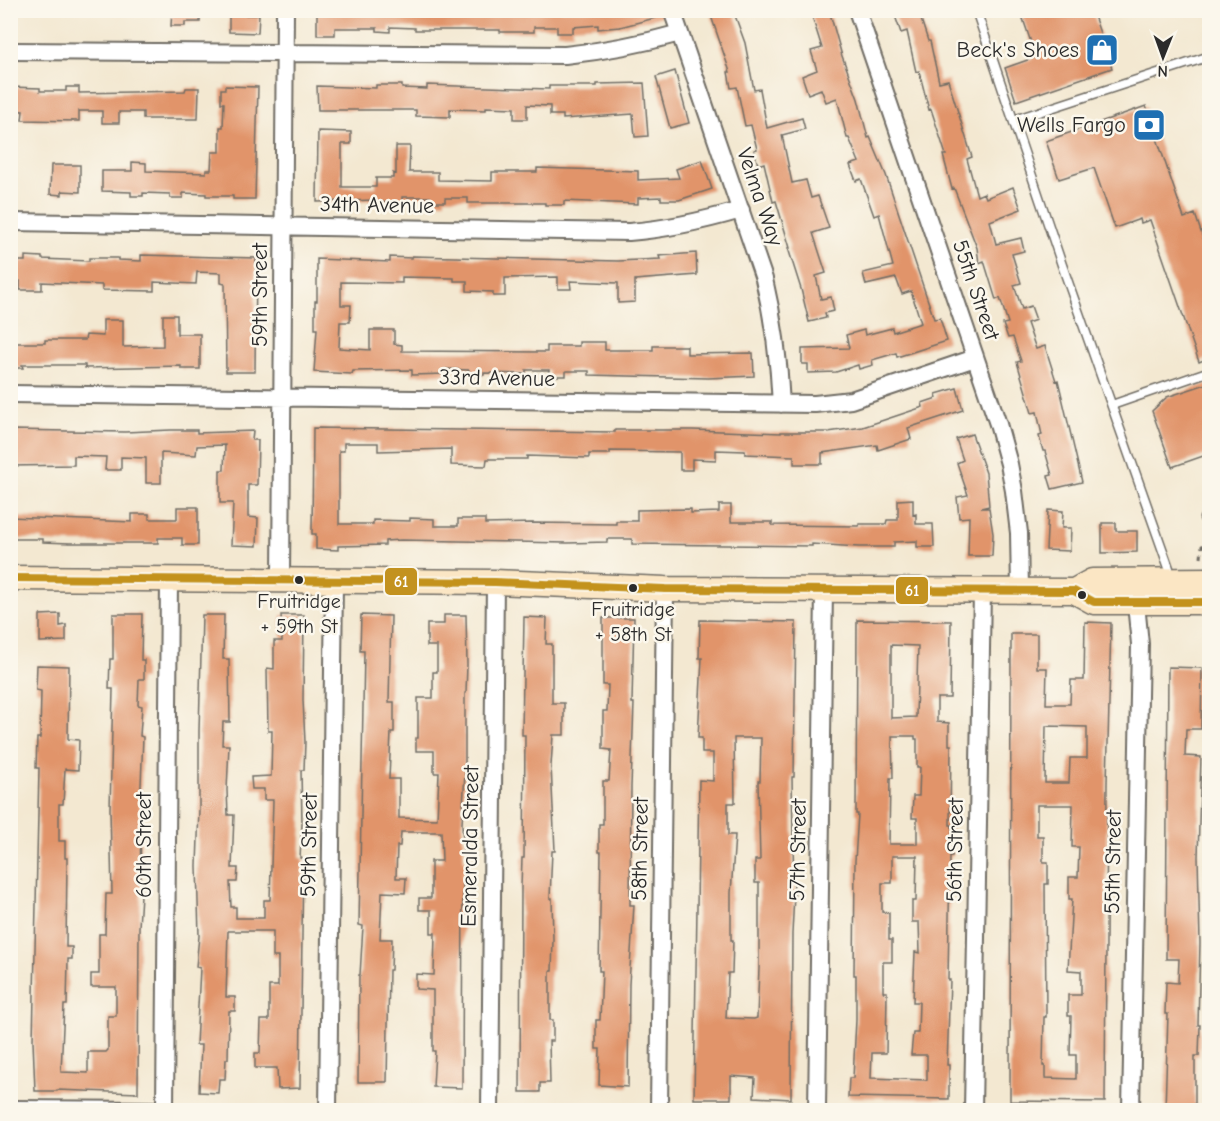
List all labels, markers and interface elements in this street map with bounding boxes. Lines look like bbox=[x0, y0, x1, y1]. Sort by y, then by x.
north arrow bbox=[1133, 27, 1193, 87]
shop icon: Beck's Shoes bbox=[1084, 32, 1120, 68]
place label: Beck's Shoes bbox=[957, 37, 1079, 63]
text: N bbox=[1157, 62, 1168, 80]
bank icon: Wells Fargo bbox=[1131, 107, 1167, 143]
place label: Wells Fargo bbox=[1017, 112, 1126, 138]
street label: Velma Way bbox=[731, 145, 789, 250]
street label: 34th Avenue bbox=[320, 191, 434, 219]
street label: 55th Street bbox=[947, 236, 1006, 344]
street label: 59th Street bbox=[247, 242, 273, 347]
street label: 33rd Avenue bbox=[439, 364, 555, 392]
line badge: 61 bbox=[384, 567, 418, 596]
text: 61 bbox=[394, 573, 408, 591]
marker: Fruitridge + 59th St bbox=[293, 574, 305, 586]
line badge: 61 bbox=[895, 576, 929, 605]
marker: Fruitridge + 58th St bbox=[627, 582, 639, 594]
text: 61 bbox=[905, 582, 919, 600]
unlabelled marker bbox=[1076, 589, 1088, 601]
place label: Fruitridge + 59th St bbox=[257, 590, 341, 638]
place label: Fruitridge + 58th St bbox=[591, 598, 675, 646]
street label: Esmeralda Street bbox=[456, 764, 484, 927]
street label: 60th Street bbox=[131, 791, 157, 898]
street label: 59th Street bbox=[295, 792, 323, 897]
street label: 58th Street bbox=[626, 796, 654, 901]
street label: 56th Street bbox=[941, 797, 969, 902]
street label: 57th Street bbox=[784, 798, 812, 902]
street label: 55th Street bbox=[1099, 809, 1127, 914]

